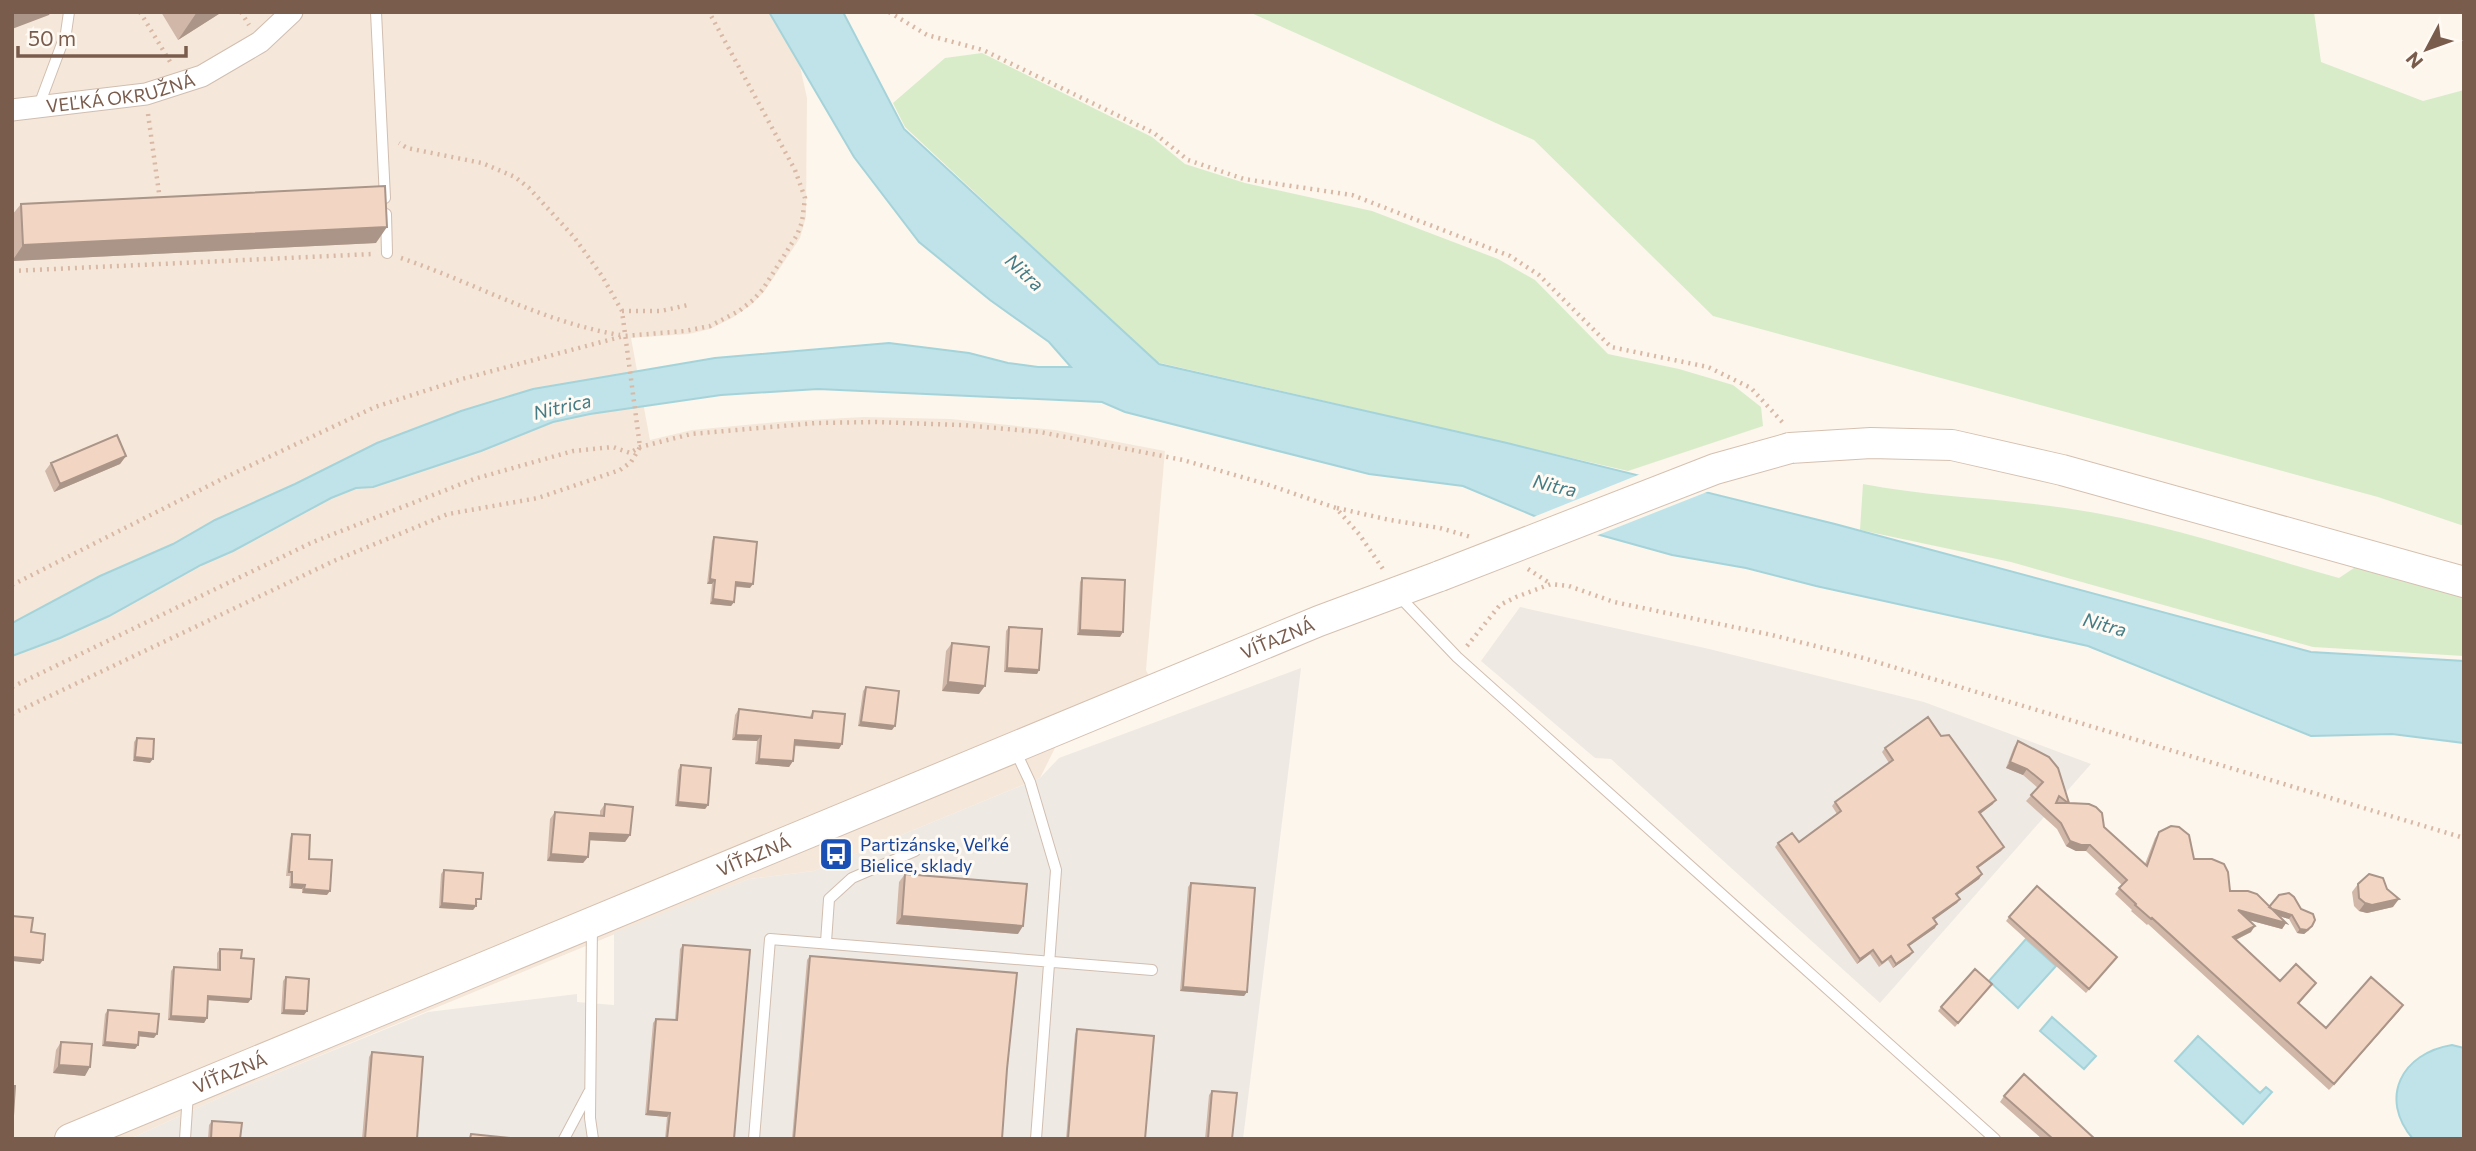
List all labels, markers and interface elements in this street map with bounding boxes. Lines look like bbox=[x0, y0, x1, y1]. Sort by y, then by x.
scale bar bbox=[18, 14, 186, 58]
north arrow bbox=[2392, 14, 2462, 84]
text: 50 m bbox=[28, 25, 76, 50]
text: N bbox=[2400, 48, 2427, 73]
street label: VEĽKÁ OKRUŽNÁ bbox=[45, 68, 198, 117]
water label: Nitra bbox=[1001, 248, 1049, 296]
water label: Nitrica bbox=[531, 388, 593, 424]
water label: Nitra bbox=[1531, 469, 1579, 501]
water label: Nitra bbox=[2081, 607, 2129, 641]
street label: VÍŤAZNÁ bbox=[1237, 613, 1317, 663]
street label: VÍŤAZNÁ bbox=[713, 830, 794, 881]
place label: Partizánske, Veľké Bielice, sklady bbox=[860, 833, 1009, 876]
bus stop icon: Partizánske, Veľké Bielice, sklady bbox=[817, 835, 855, 873]
street label: VÍŤAZNÁ bbox=[190, 1048, 270, 1098]

